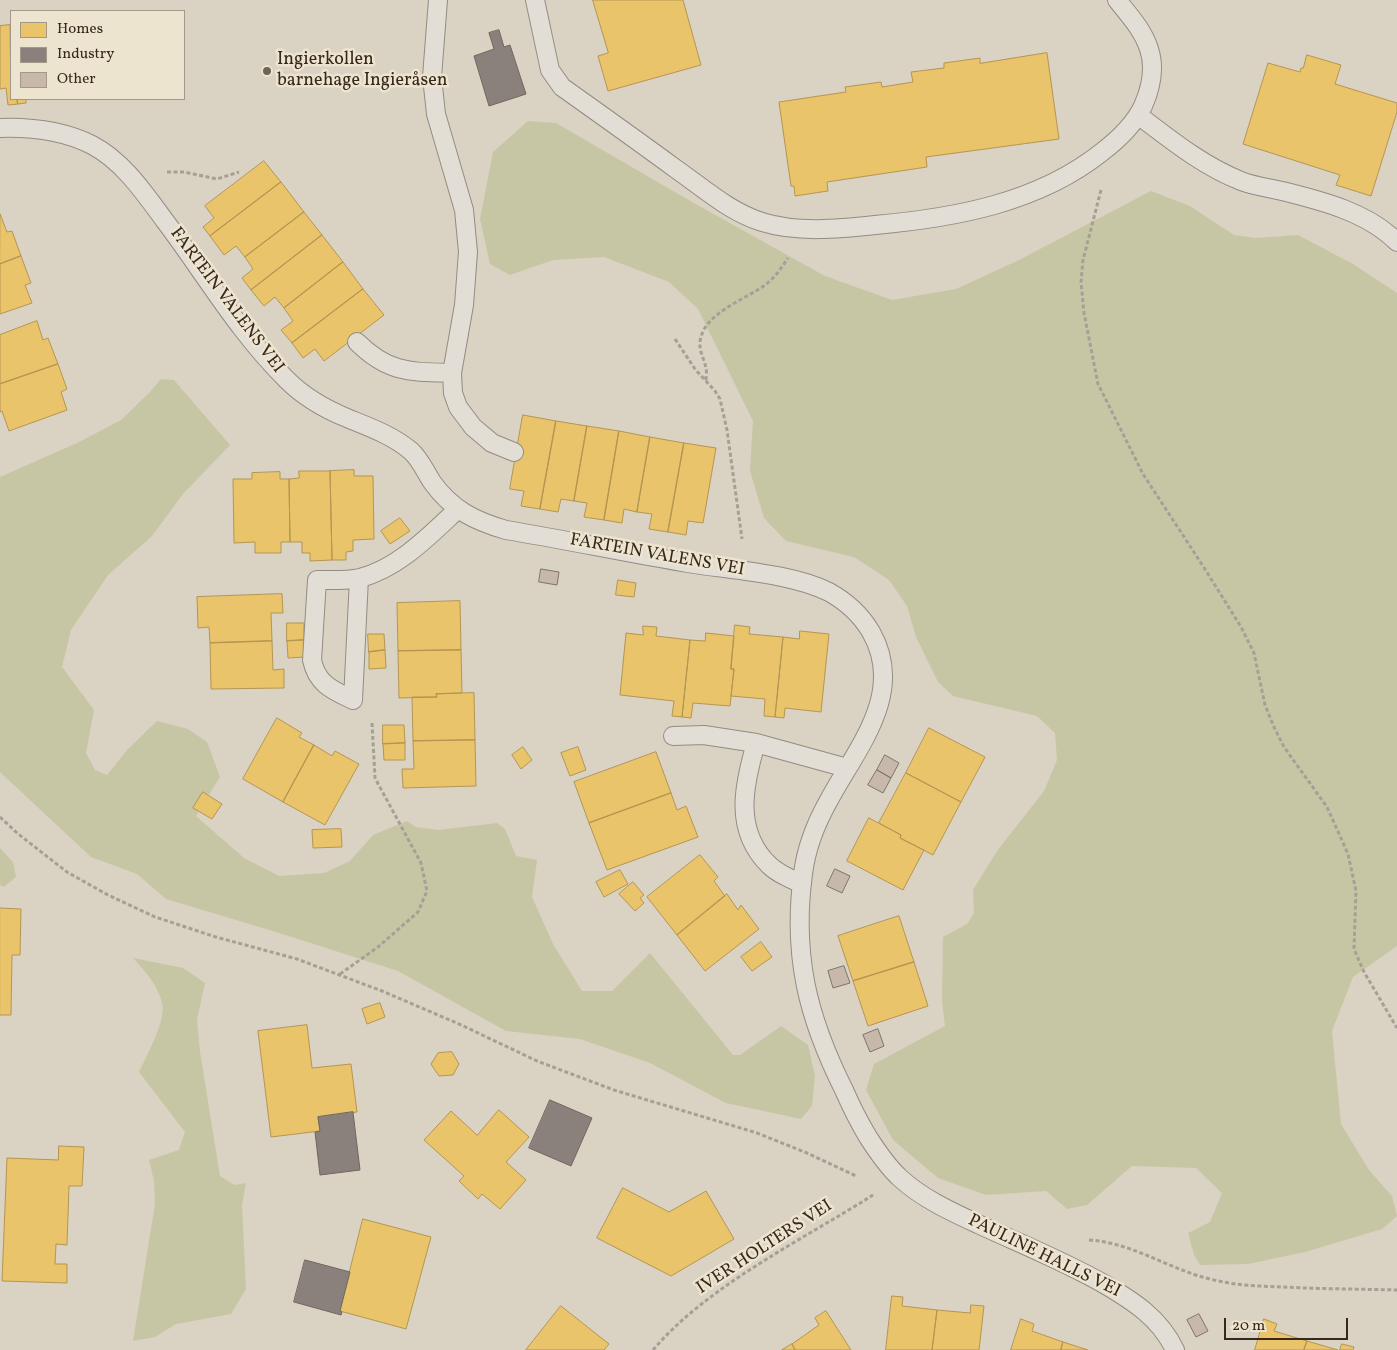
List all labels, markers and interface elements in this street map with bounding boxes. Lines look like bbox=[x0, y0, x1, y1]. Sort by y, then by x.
legend bbox=[10, 10, 185, 100]
text: Homes bbox=[57, 19, 103, 40]
text: Industry bbox=[57, 44, 114, 65]
place label: Ingierkollen barnehage Ingieråsen bbox=[277, 50, 447, 92]
marker: Ingierkollen barnehage Ingieråsen bbox=[261, 65, 273, 77]
text: Other bbox=[57, 69, 96, 90]
street label: FARTEIN VALENS VEI bbox=[164, 224, 288, 378]
street label: FARTEIN VALENS VEI bbox=[568, 530, 746, 582]
street label: IVER HOLTERS VEI bbox=[693, 1196, 837, 1300]
street label: PAULINE HALLS VEI bbox=[964, 1211, 1124, 1303]
scale bar bbox=[1227, 1308, 1351, 1340]
text: 20 m bbox=[1232, 1316, 1265, 1337]

